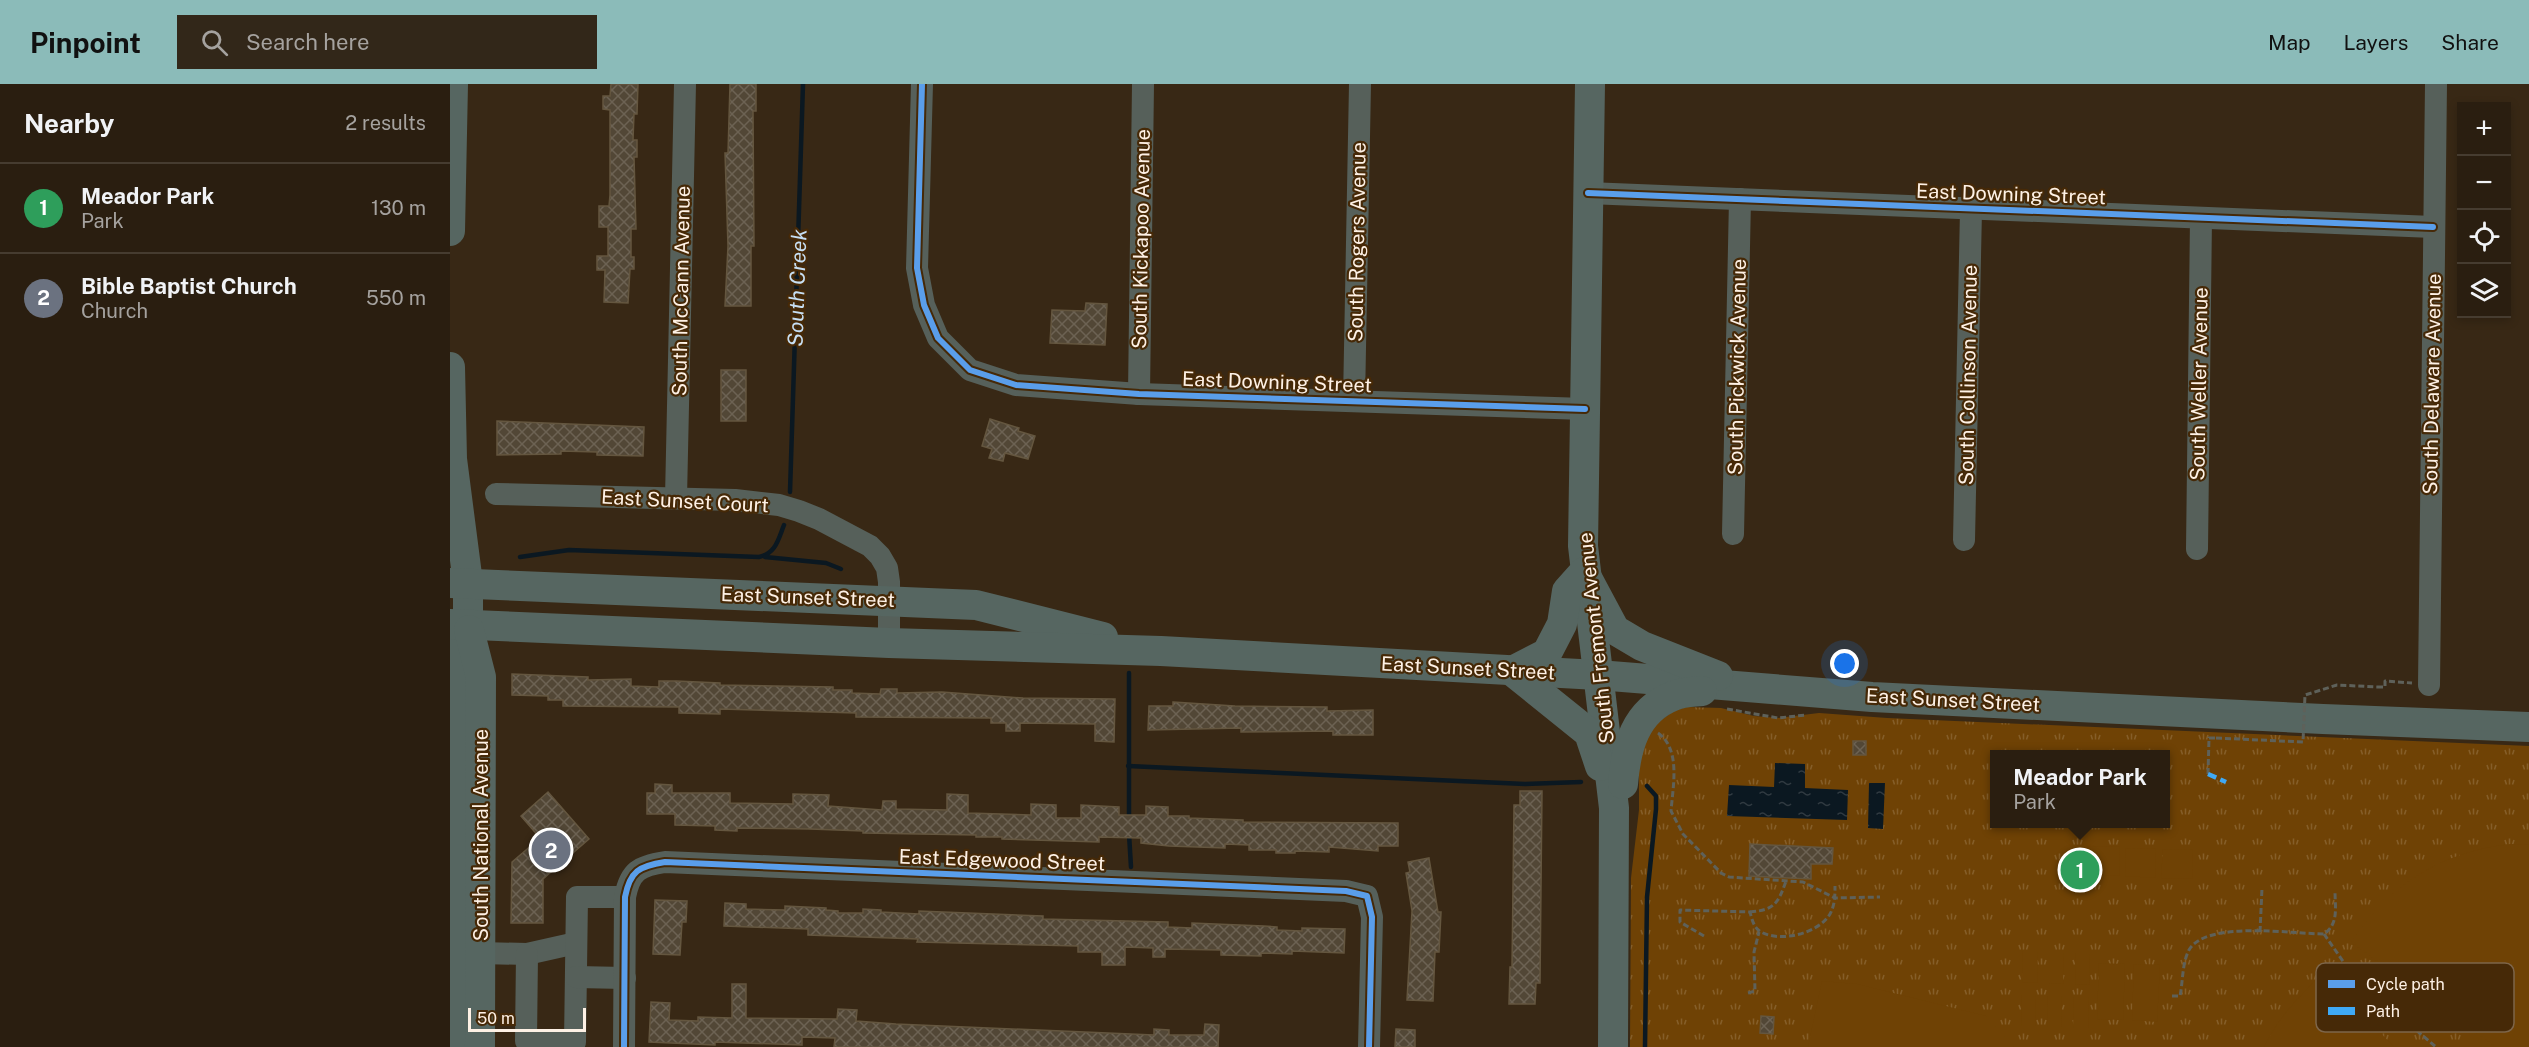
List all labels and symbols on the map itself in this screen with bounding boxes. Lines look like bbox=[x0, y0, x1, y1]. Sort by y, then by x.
street label: South Kickapoo Avenue bbox=[1127, 129, 1155, 349]
street label: South Rogers Avenue bbox=[1343, 142, 1371, 342]
street label: East Downing Street bbox=[1915, 179, 2107, 209]
street label: South McCann Avenue bbox=[667, 186, 695, 396]
water label: South Creek bbox=[782, 228, 812, 347]
street label: South Pickwick Avenue bbox=[1723, 259, 1751, 475]
street label: South Collinson Avenue bbox=[1954, 265, 1982, 485]
street label: South Delaware Avenue bbox=[2418, 273, 2446, 495]
street label: South Weller Avenue bbox=[2185, 287, 2213, 481]
street label: East Downing Street bbox=[1181, 367, 1373, 397]
street label: East Sunset Court bbox=[600, 485, 770, 517]
street label: South Fremont Avenue bbox=[1573, 531, 1619, 745]
street label: East Sunset Street bbox=[720, 582, 896, 612]
your location bbox=[1830, 649, 1859, 678]
street label: East Sunset Street bbox=[1380, 651, 1556, 685]
street label: East Sunset Street bbox=[1865, 683, 2041, 717]
street label: South National Avenue bbox=[469, 729, 493, 941]
pin: 2 bbox=[532, 828, 570, 873]
street label: East Edgewood Street bbox=[898, 844, 1106, 876]
pin: 1 bbox=[2060, 848, 2100, 892]
legend bbox=[2316, 963, 2514, 1032]
text: Cycle path bbox=[2366, 975, 2445, 994]
text: Path bbox=[2366, 1002, 2400, 1021]
scale bar bbox=[468, 1005, 586, 1032]

